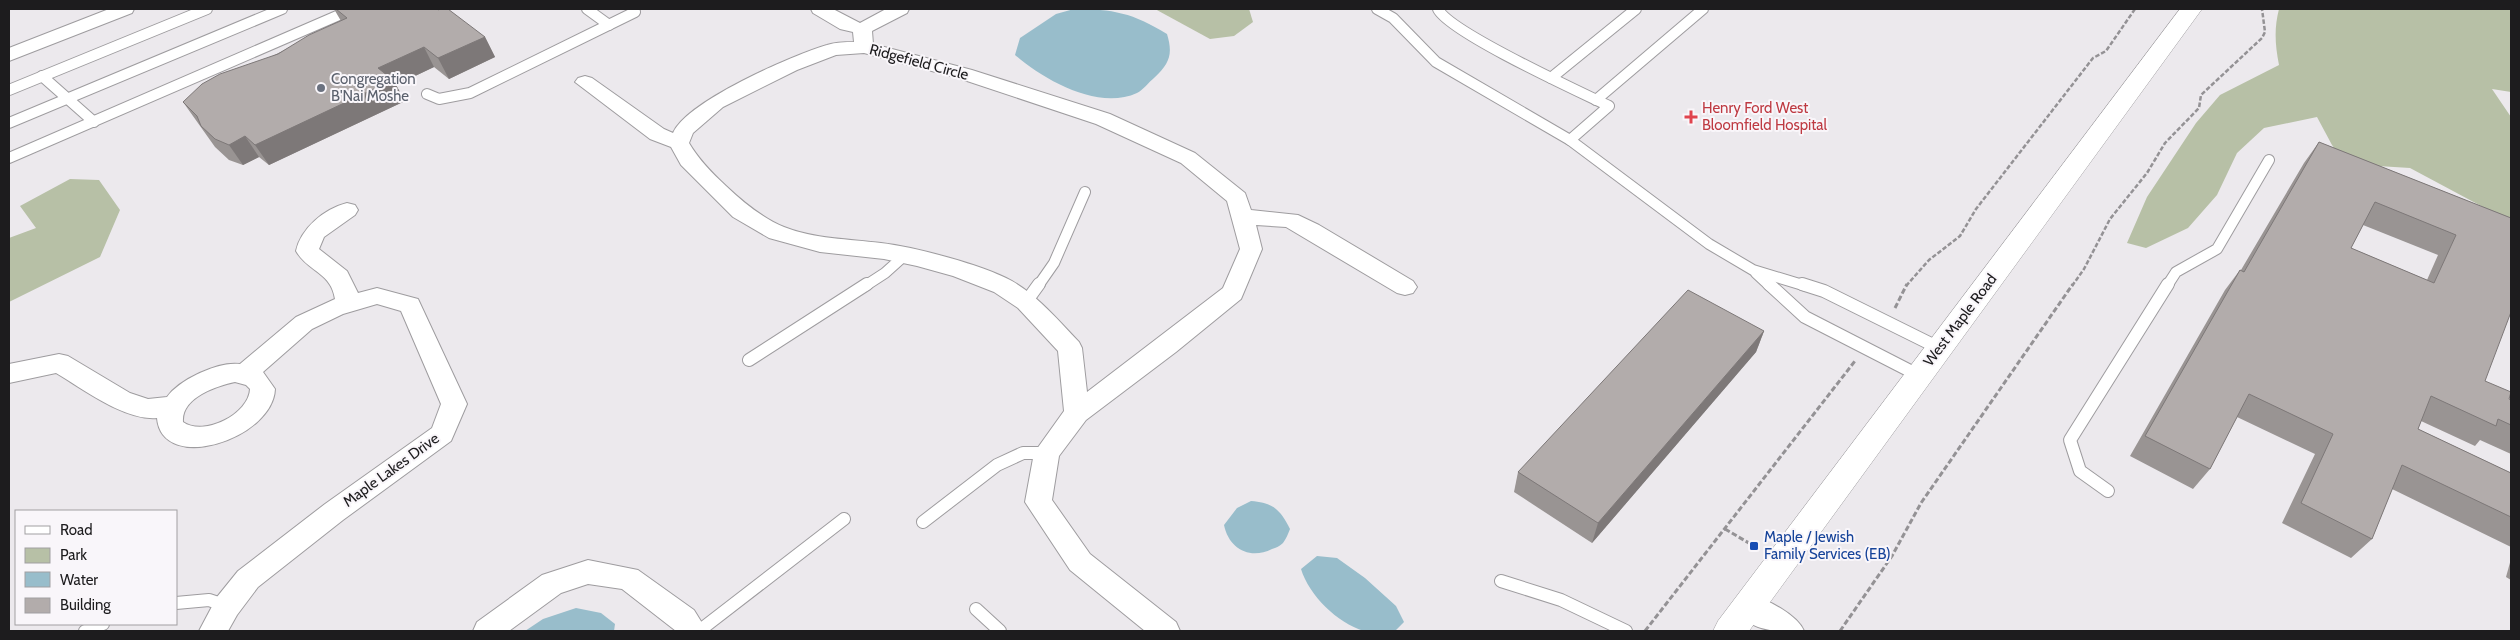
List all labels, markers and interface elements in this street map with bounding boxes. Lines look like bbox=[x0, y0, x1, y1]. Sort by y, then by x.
street label: Ridgefield Circle bbox=[867, 40, 971, 84]
place label: Congregation B'Nai Moshe bbox=[331, 70, 416, 105]
marker: Congregation B'Nai Moshe bbox=[315, 82, 327, 94]
place label: Henry Ford West Bloomfield Hospital bbox=[1702, 99, 1828, 134]
marker: Henry Ford West Bloomfield Hospital bbox=[1684, 110, 1698, 124]
street label: West Maple Road bbox=[1920, 270, 2000, 370]
street label: Maple Lakes Drive bbox=[340, 429, 443, 511]
legend bbox=[15, 510, 178, 625]
text: Road bbox=[60, 521, 93, 539]
place label: Maple / Jewish Family Services (EB) bbox=[1764, 528, 1891, 563]
marker: Maple / Jewish Family Services (EB) bbox=[1748, 540, 1760, 552]
text: Park bbox=[60, 546, 87, 564]
text: Water bbox=[60, 571, 98, 589]
text: Building bbox=[60, 596, 111, 614]

